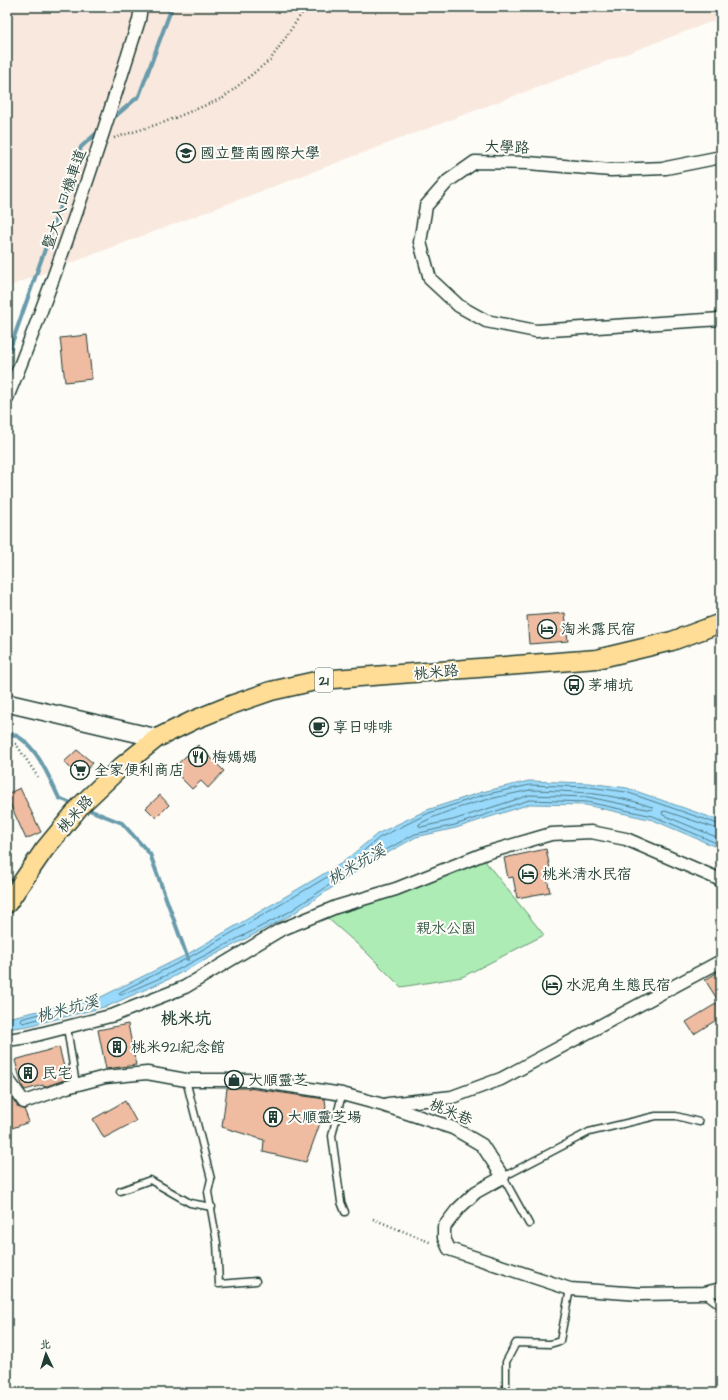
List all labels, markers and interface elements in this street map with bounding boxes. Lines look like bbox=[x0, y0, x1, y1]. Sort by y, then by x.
street label: 大學路 bbox=[484, 136, 530, 159]
school or university icon: 國立暨南國際大學 bbox=[175, 142, 197, 164]
place label: 國立暨南國際大學 bbox=[200, 143, 320, 164]
street label: 暨大入口機車道 bbox=[37, 146, 91, 252]
hotel icon: 淘米露民宿 bbox=[536, 618, 558, 640]
place label: 淘米露民宿 bbox=[561, 619, 636, 640]
street label: 桃米路 bbox=[413, 660, 459, 685]
road number: 21 bbox=[315, 668, 333, 692]
bus stop icon: 茅埔坑 bbox=[563, 674, 585, 696]
place label: 茅埔坑 bbox=[588, 675, 633, 696]
cafe icon: 享日啡啡 bbox=[308, 716, 330, 738]
place label: 享日啡啡 bbox=[333, 717, 393, 738]
restaurant icon: 梅媽媽 bbox=[187, 746, 209, 768]
place label: 梅媽媽 bbox=[212, 747, 257, 768]
supermarket icon: 全家便利商店 bbox=[69, 759, 91, 781]
place label: 全家便利商店 bbox=[94, 760, 184, 781]
street label: 桃米路 bbox=[53, 791, 98, 838]
water label: 桃米坑溪 bbox=[323, 839, 391, 890]
hotel icon: 桃米清水民宿 bbox=[517, 863, 539, 885]
place label: 桃米清水民宿 bbox=[542, 864, 632, 885]
park label: 親水公園 bbox=[416, 918, 476, 939]
hotel icon: 水泥角生態民宿 bbox=[541, 974, 563, 996]
place label: 水泥角生態民宿 bbox=[566, 975, 671, 996]
water label: 桃米坑溪 bbox=[33, 990, 102, 1028]
district label: 桃米坑 bbox=[161, 1007, 212, 1031]
building icon: 桃米921紀念館 bbox=[106, 1036, 128, 1058]
place label: 桃米921紀念館 bbox=[131, 1037, 225, 1058]
building icon: 民宅 bbox=[17, 1062, 39, 1084]
place label: 民宅 bbox=[42, 1063, 72, 1084]
shop icon: 大順靈芝 bbox=[223, 1069, 245, 1091]
place label: 大順靈芝 bbox=[248, 1070, 308, 1091]
street label: 桃米巷 bbox=[426, 1094, 476, 1131]
building icon: 大順靈芝場 bbox=[262, 1106, 284, 1128]
place label: 大順靈芝場 bbox=[287, 1107, 362, 1128]
north arrow bbox=[26, 1334, 66, 1374]
text: 北 bbox=[39, 1337, 51, 1352]

